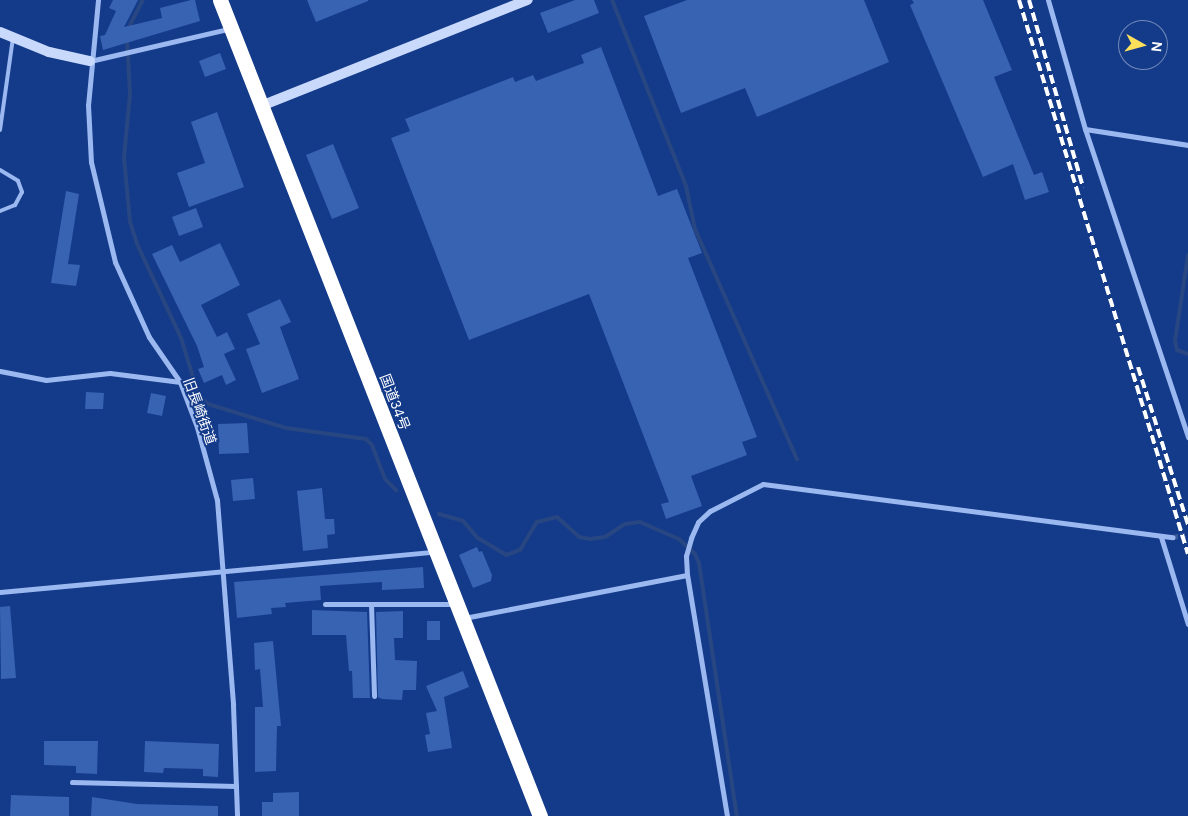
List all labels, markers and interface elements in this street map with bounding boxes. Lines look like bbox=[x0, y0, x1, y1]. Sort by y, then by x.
north arrow bbox=[1118, 20, 1168, 70]
text: N bbox=[1147, 41, 1166, 53]
street label: 国道34号 bbox=[377, 372, 413, 432]
street label: 旧長崎街道 bbox=[180, 375, 220, 447]

